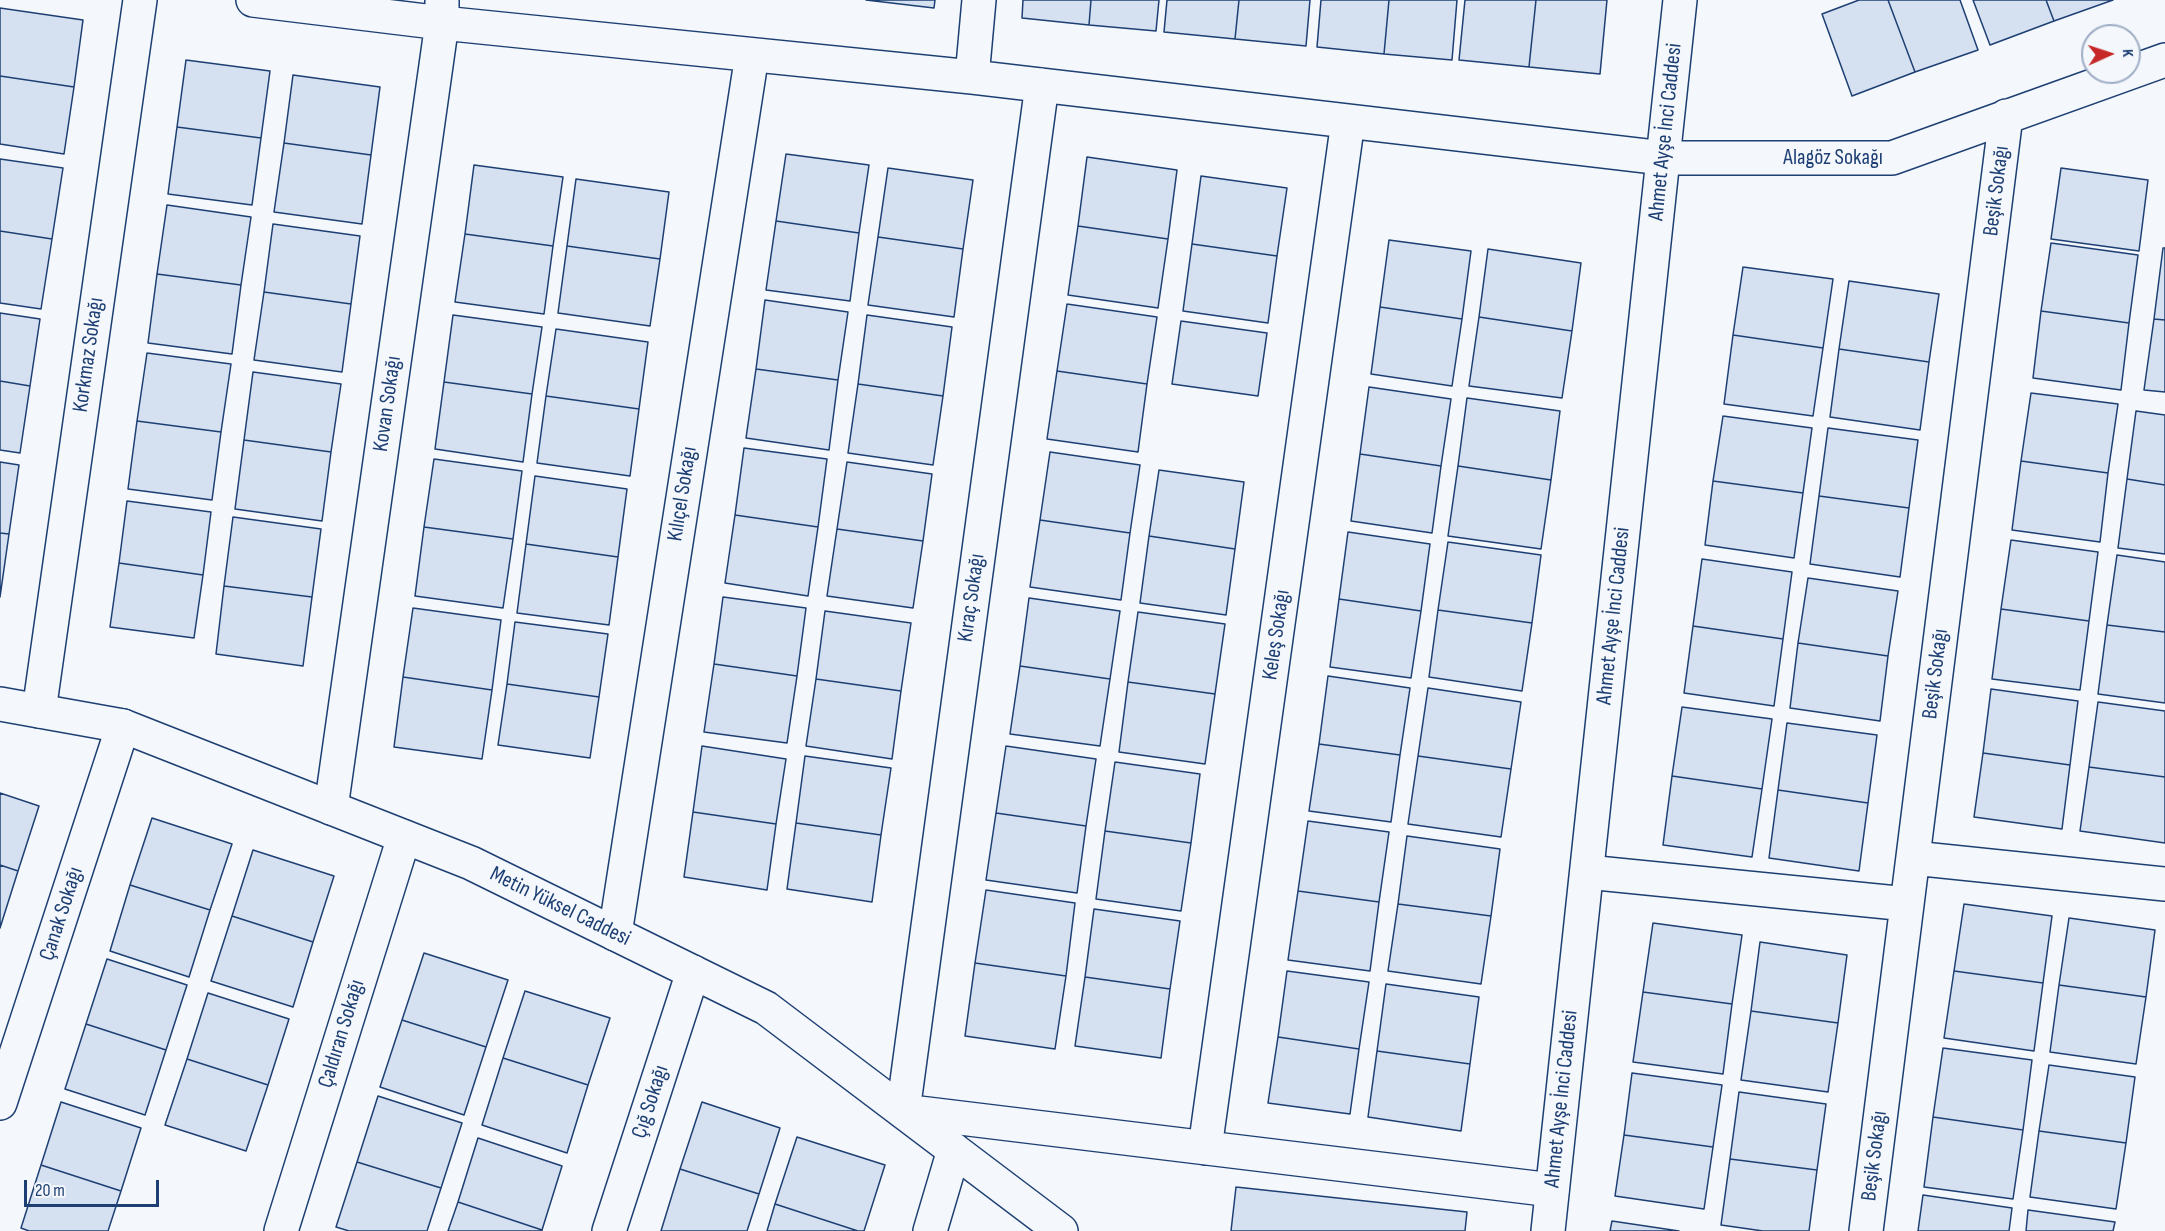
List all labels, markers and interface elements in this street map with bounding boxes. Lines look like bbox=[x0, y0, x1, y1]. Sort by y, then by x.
north arrow bbox=[2081, 24, 2141, 84]
street label: Ahmet Ayşe İnci Caddesi bbox=[1644, 42, 1688, 222]
text: K bbox=[2118, 49, 2137, 58]
street label: Beşik Sokağı bbox=[1978, 144, 2016, 238]
street label: Alagöz Sokağı bbox=[1783, 145, 1883, 171]
street label: Korkmaz Sokağı bbox=[68, 296, 110, 414]
street label: Kovan Sokağı bbox=[368, 354, 408, 454]
street label: Kılıçel Sokağı bbox=[662, 445, 704, 543]
street label: Ahmet Ayşe İnci Caddesi bbox=[1592, 526, 1636, 706]
street label: Kıraç Sokağı bbox=[953, 552, 991, 644]
street label: Keleş Sokağı bbox=[1258, 588, 1296, 682]
street label: Beşik Sokağı bbox=[1917, 627, 1955, 721]
street label: Metin Yüksel Caddesi bbox=[485, 862, 635, 952]
street label: Çanak Sokağı bbox=[34, 864, 90, 964]
street label: Çaldıran Sokağı bbox=[313, 977, 371, 1091]
street label: Ahmet Ayşe İnci Caddesi bbox=[1540, 1009, 1584, 1189]
street label: Çığ Sokağı bbox=[627, 1062, 675, 1142]
street label: Beşik Sokağı bbox=[1856, 1109, 1894, 1203]
scale bar bbox=[27, 1168, 162, 1206]
text: 20 m bbox=[35, 1180, 65, 1201]

